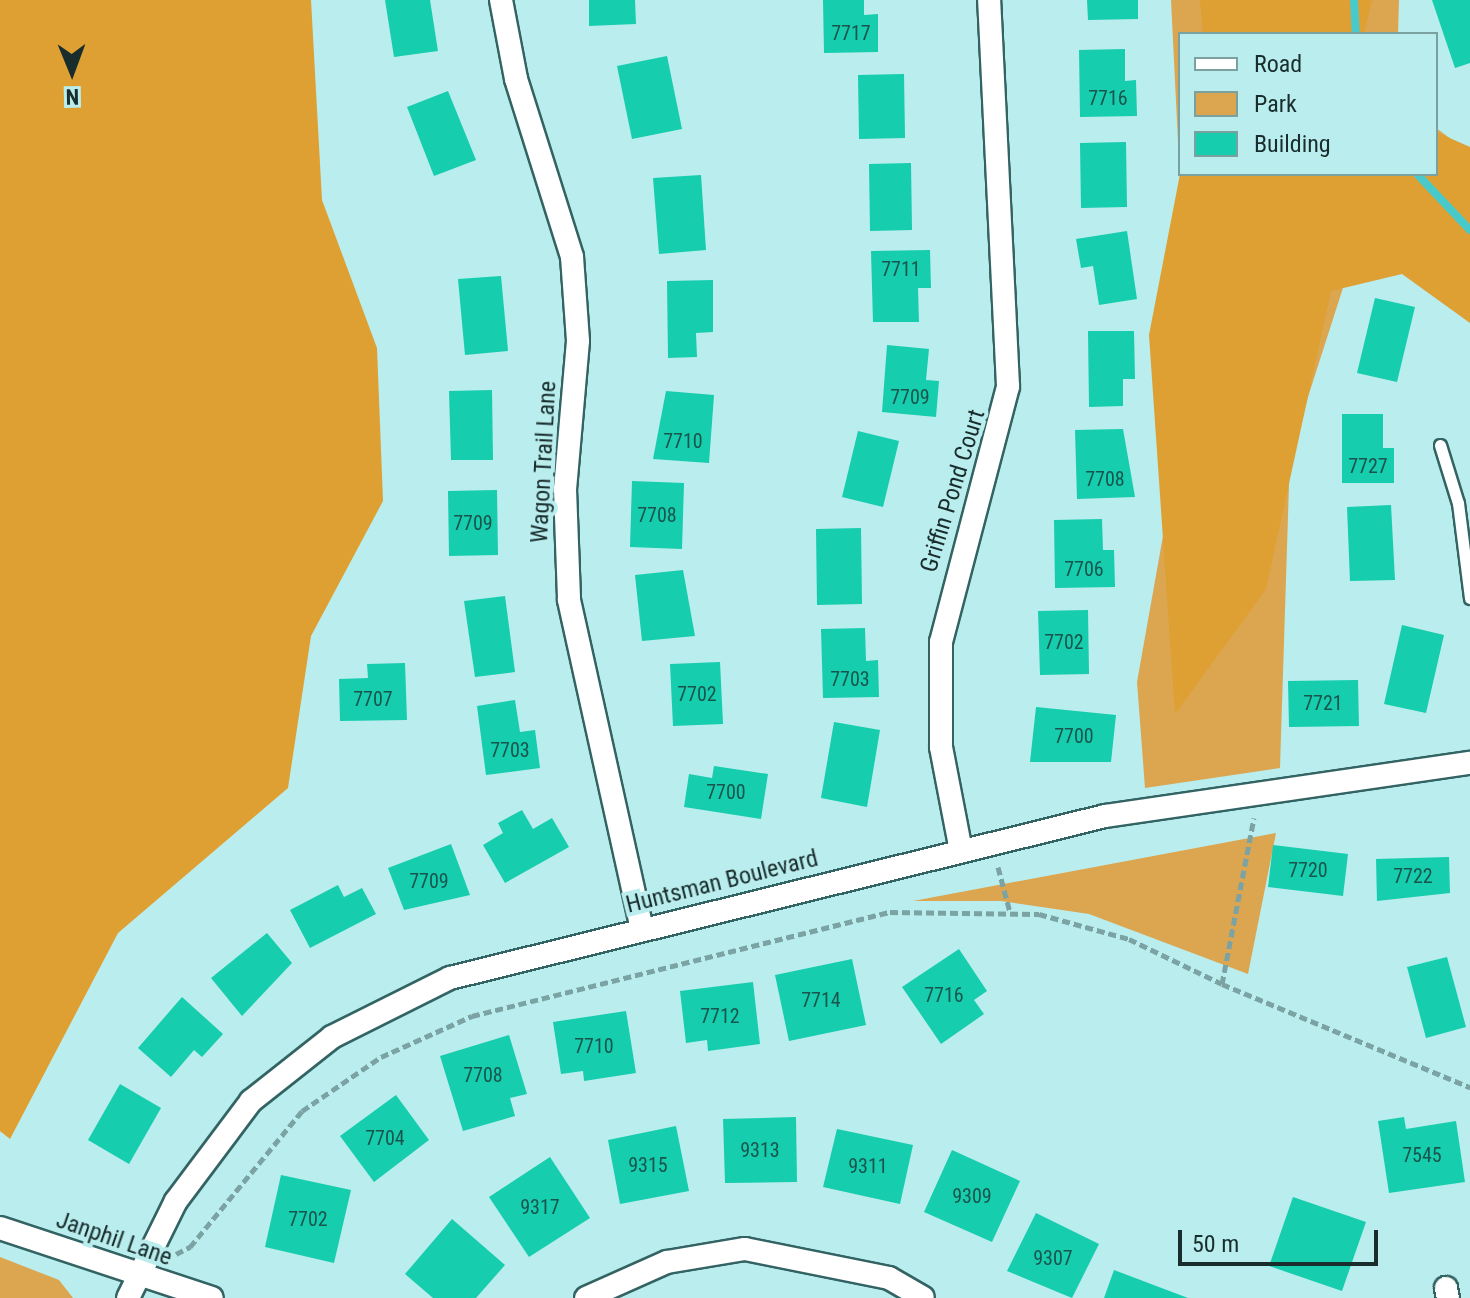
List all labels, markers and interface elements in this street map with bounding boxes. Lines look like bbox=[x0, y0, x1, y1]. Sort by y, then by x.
house number: 7717 bbox=[831, 21, 871, 45]
north arrow bbox=[32, 32, 112, 112]
legend bbox=[1178, 32, 1438, 176]
text: Road bbox=[1254, 50, 1302, 78]
text: N bbox=[65, 84, 79, 109]
house number: 7716 bbox=[1088, 86, 1128, 110]
text: Park bbox=[1254, 90, 1297, 118]
text: Building bbox=[1254, 130, 1331, 158]
house number: 7711 bbox=[881, 257, 921, 281]
street label: Wagon Trail Lane bbox=[525, 380, 563, 544]
house number: 7709 bbox=[890, 385, 930, 409]
street label: Griffin Pond Court bbox=[915, 406, 991, 576]
house number: 7710 bbox=[663, 429, 703, 453]
house number: 7727 bbox=[1348, 454, 1388, 478]
house number: 7708 bbox=[1085, 467, 1125, 491]
house number: 7708 bbox=[637, 503, 677, 527]
house number: 7709 bbox=[453, 511, 493, 535]
house number: 7706 bbox=[1064, 557, 1104, 581]
house number: 7702 bbox=[1044, 630, 1084, 654]
house number: 7703 bbox=[830, 667, 870, 691]
house number: 7702 bbox=[677, 682, 717, 706]
house number: 7707 bbox=[353, 687, 393, 711]
house number: 7721 bbox=[1303, 691, 1343, 715]
house number: 7700 bbox=[1054, 724, 1094, 748]
house number: 7703 bbox=[490, 738, 530, 762]
house number: 7700 bbox=[706, 780, 746, 804]
street label: Huntsman Boulevard bbox=[623, 844, 821, 920]
house number: 7720 bbox=[1288, 858, 1328, 882]
house number: 7722 bbox=[1393, 864, 1433, 888]
house number: 7709 bbox=[409, 869, 449, 893]
house number: 7716 bbox=[924, 983, 964, 1007]
house number: 7714 bbox=[801, 988, 841, 1012]
house number: 7712 bbox=[700, 1004, 740, 1028]
house number: 7710 bbox=[574, 1034, 614, 1058]
house number: 7708 bbox=[463, 1063, 503, 1087]
house number: 7704 bbox=[365, 1126, 405, 1150]
house number: 9313 bbox=[740, 1138, 780, 1162]
house number: 7545 bbox=[1402, 1143, 1442, 1167]
house number: 9315 bbox=[628, 1153, 668, 1177]
house number: 9311 bbox=[848, 1154, 888, 1178]
house number: 9309 bbox=[952, 1184, 992, 1208]
house number: 9317 bbox=[520, 1195, 560, 1219]
street label: Janphil Lane bbox=[52, 1206, 176, 1272]
house number: 7702 bbox=[288, 1207, 328, 1231]
scale bar bbox=[1182, 1214, 1382, 1264]
text: 50 m bbox=[1192, 1230, 1239, 1258]
house number: 9307 bbox=[1033, 1246, 1073, 1270]

